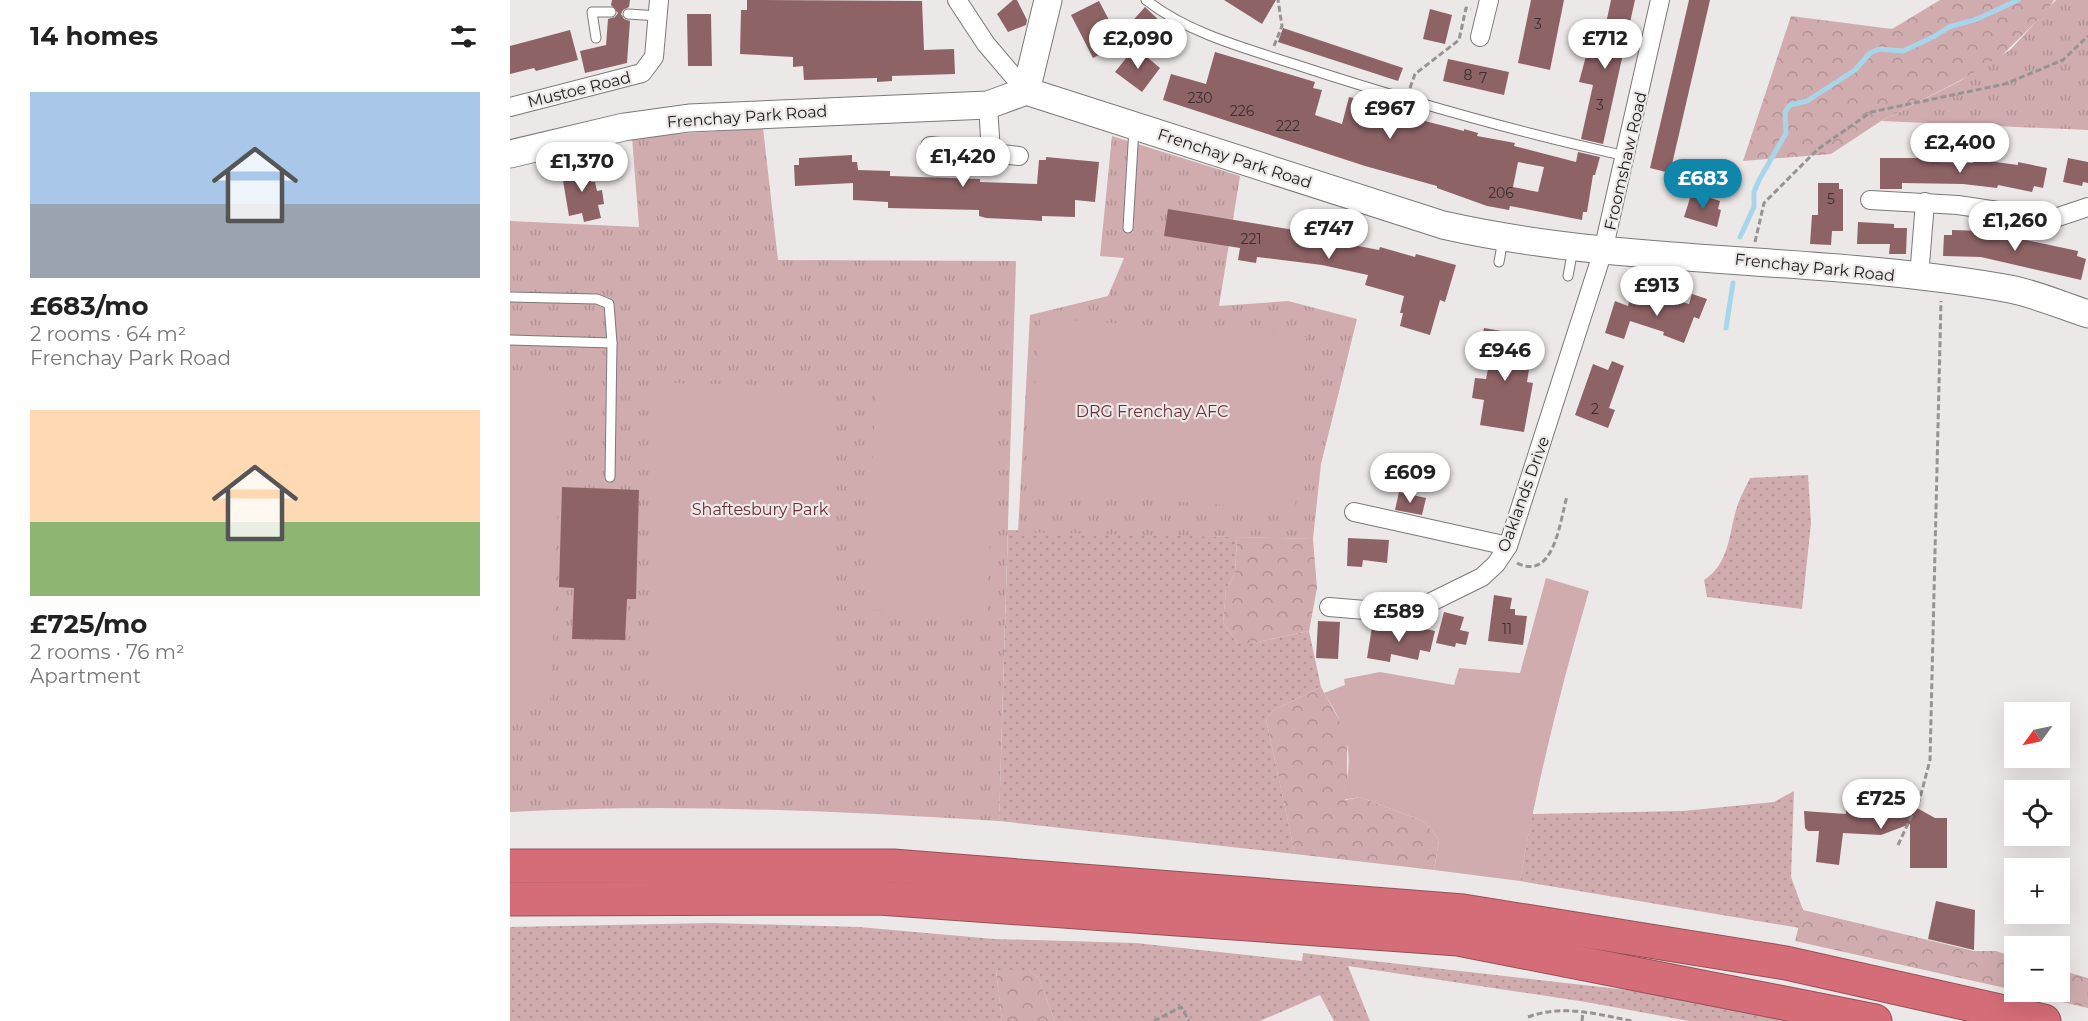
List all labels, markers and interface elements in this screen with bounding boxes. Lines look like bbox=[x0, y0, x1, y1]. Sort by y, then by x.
house number: 3 bbox=[1534, 15, 1542, 33]
pin: £2,090 bbox=[1089, 19, 1187, 70]
pin: £712 bbox=[1569, 19, 1641, 70]
text: 14 homes bbox=[30, 20, 158, 52]
icon: filters bbox=[447, 20, 480, 53]
text: £2,090 bbox=[1103, 26, 1173, 50]
text: £712 bbox=[1582, 26, 1628, 50]
house number: 8 bbox=[1464, 66, 1473, 84]
street label: Mustoe Road bbox=[526, 67, 633, 111]
house number: 7 bbox=[1479, 69, 1487, 87]
house number: 230 bbox=[1187, 89, 1213, 107]
pin: £967 bbox=[1354, 89, 1426, 140]
street label: Froomshaw Road bbox=[1600, 90, 1651, 232]
text: £967 bbox=[1365, 96, 1415, 120]
house number: 3 bbox=[1596, 96, 1604, 114]
street label: Frenchay Park Road bbox=[666, 101, 828, 132]
house number: 226 bbox=[1230, 102, 1255, 120]
house number: 222 bbox=[1276, 117, 1300, 135]
pin: £2,400 bbox=[1911, 123, 2009, 174]
street label: Frenchay Park Road bbox=[1155, 125, 1314, 192]
text: £2,400 bbox=[1924, 130, 1996, 154]
icon: home bbox=[201, 131, 309, 239]
pin: £1,420 bbox=[914, 137, 1012, 188]
pin: £1,370 bbox=[533, 142, 631, 193]
text: £1,420 bbox=[930, 144, 996, 168]
text: £1,370 bbox=[550, 149, 614, 173]
pin: £683 bbox=[1667, 159, 1739, 210]
text: £683 bbox=[1678, 166, 1728, 190]
house number: 206 bbox=[1488, 184, 1514, 202]
house number: 5 bbox=[1827, 190, 1835, 208]
pin: £1,260 bbox=[1966, 201, 2064, 252]
text: £1,260 bbox=[1982, 208, 2048, 232]
pin: £747 bbox=[1293, 209, 1365, 260]
text: £747 bbox=[1304, 216, 1354, 240]
house number: 221 bbox=[1241, 230, 1261, 248]
street label: Frenchay Park Road bbox=[1734, 250, 1896, 285]
pin: £913 bbox=[1621, 266, 1693, 317]
text: £913 bbox=[1634, 273, 1680, 297]
text: £683/mo bbox=[30, 290, 149, 322]
text: 2 rooms · 64 m² bbox=[30, 322, 186, 346]
pin: £946 bbox=[1469, 331, 1541, 382]
text: £946 bbox=[1479, 338, 1531, 362]
text: Frenchay Park Road bbox=[30, 346, 231, 370]
house number: 2 bbox=[1591, 400, 1599, 418]
park label: DRG Frenchay AFC bbox=[1076, 402, 1228, 421]
street label: Oaklands Drive bbox=[1494, 434, 1553, 555]
icon: home bbox=[201, 449, 309, 557]
pin: £609 bbox=[1374, 453, 1446, 504]
text: £609 bbox=[1384, 460, 1436, 484]
park label: Shaftesbury Park bbox=[692, 500, 829, 519]
pin: £589 bbox=[1363, 592, 1435, 643]
text: £589 bbox=[1374, 599, 1424, 623]
text: £725/mo bbox=[30, 608, 147, 640]
house number: 11 bbox=[1502, 620, 1512, 638]
text: 2 rooms · 76 m² bbox=[30, 640, 185, 664]
text: Apartment bbox=[30, 664, 141, 688]
north arrow bbox=[2004, 702, 2070, 768]
map controls bbox=[2004, 702, 2070, 1002]
pin: £725 bbox=[1845, 779, 1917, 830]
button: locate bbox=[2004, 780, 2070, 846]
text: £725 bbox=[1856, 786, 1906, 810]
button: + bbox=[2004, 858, 2070, 924]
button: − bbox=[2004, 936, 2070, 1002]

